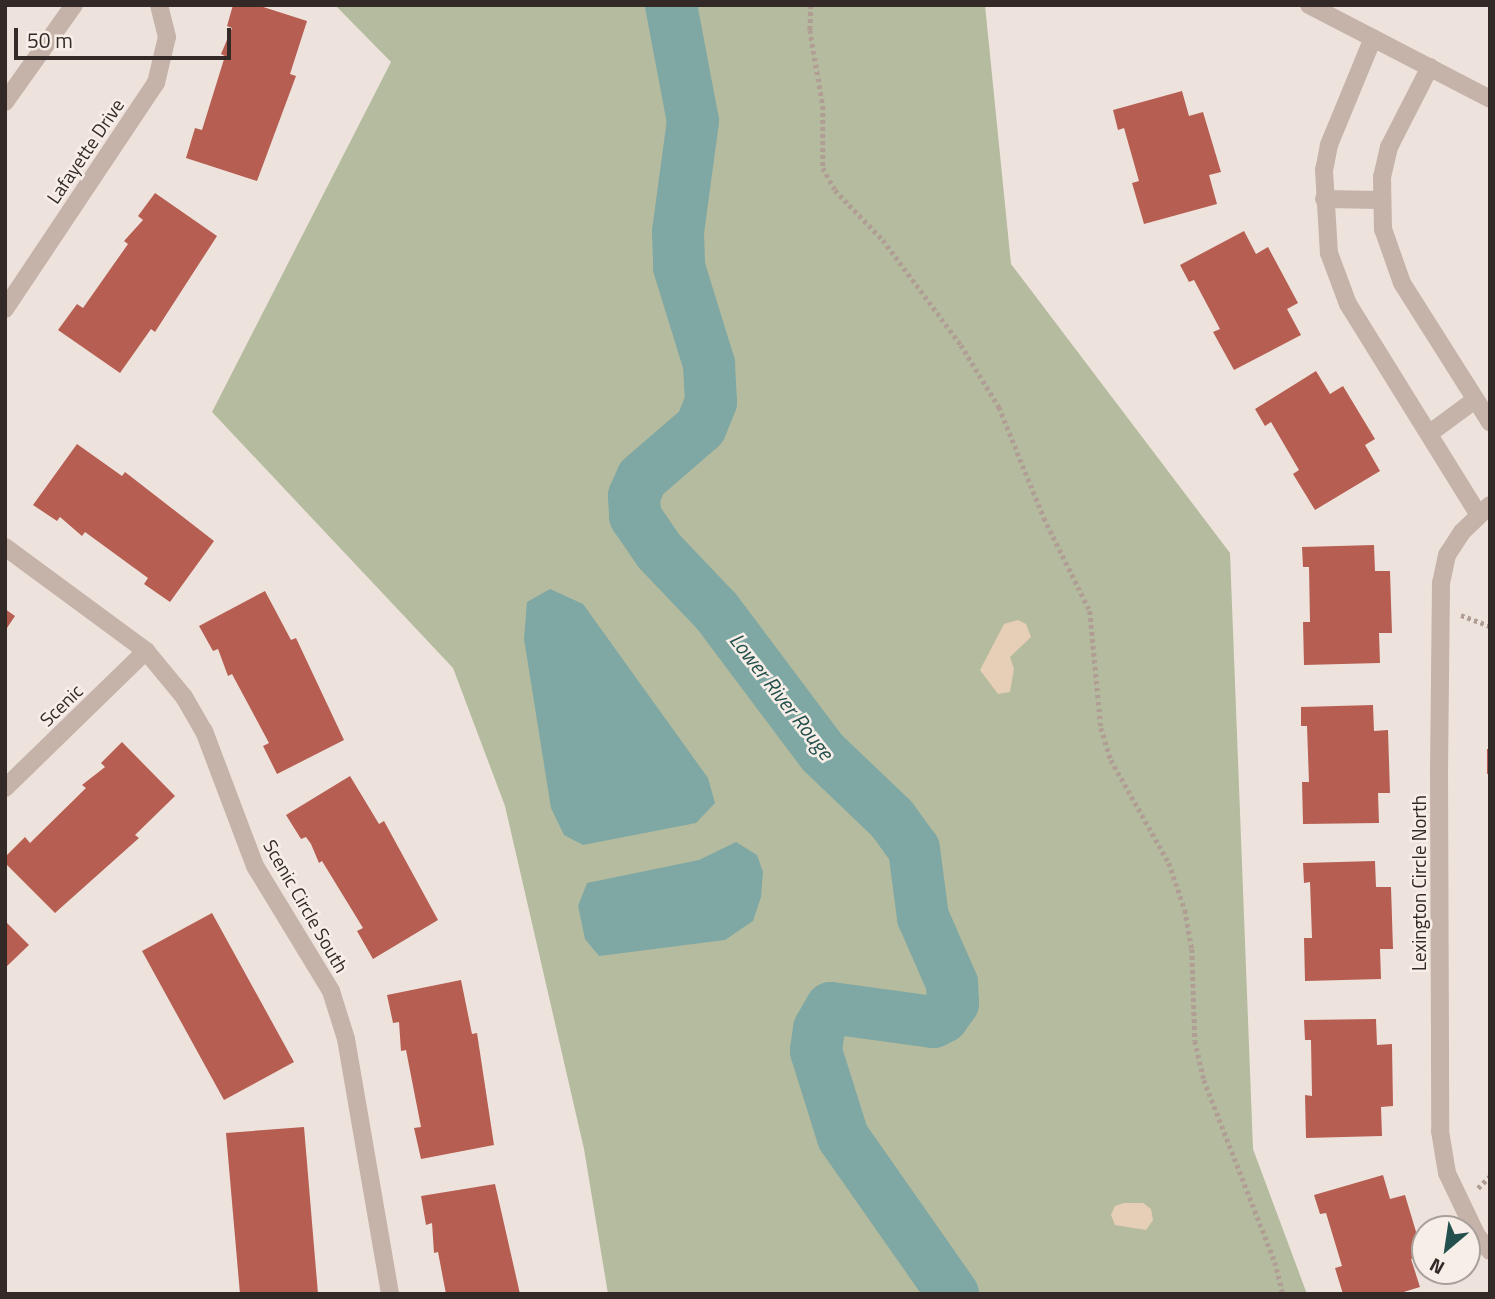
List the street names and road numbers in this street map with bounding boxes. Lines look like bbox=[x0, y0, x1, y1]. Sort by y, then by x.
street label: Lafayette Drive bbox=[42, 94, 128, 208]
street label: Scenic bbox=[35, 679, 87, 731]
street label: Lexington Circle North bbox=[1408, 795, 1430, 971]
street label: Scenic Circle South bbox=[259, 836, 353, 976]

